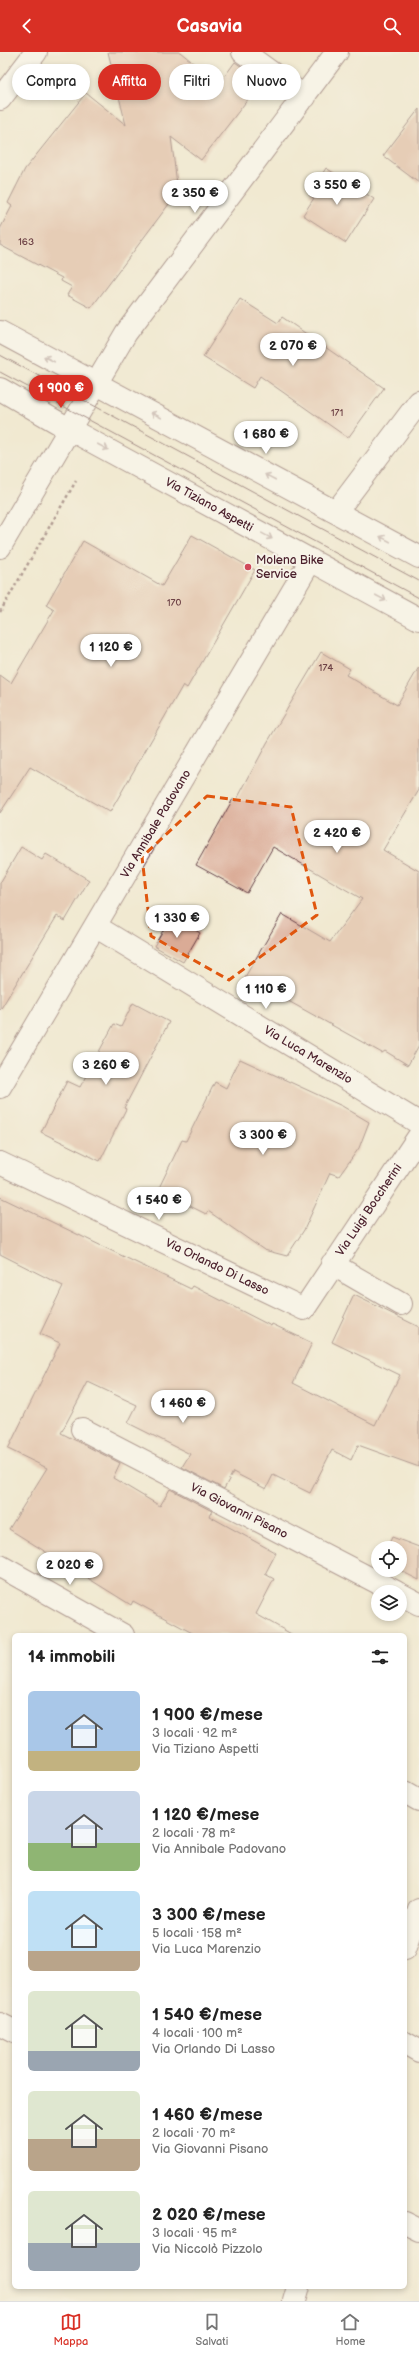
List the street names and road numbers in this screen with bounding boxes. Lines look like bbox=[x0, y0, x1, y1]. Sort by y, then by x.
street label: Via Tiziano Aspetti bbox=[162, 475, 256, 536]
street label: Via Annibale Padovano bbox=[118, 767, 194, 881]
street label: Via Luca Marenzio bbox=[261, 1023, 355, 1087]
street label: Via Luigi Boccherini bbox=[333, 1161, 405, 1259]
street label: Via Orlando Di Lasso bbox=[163, 1235, 272, 1299]
street label: Via Giovanni Pisano bbox=[188, 1480, 290, 1542]

